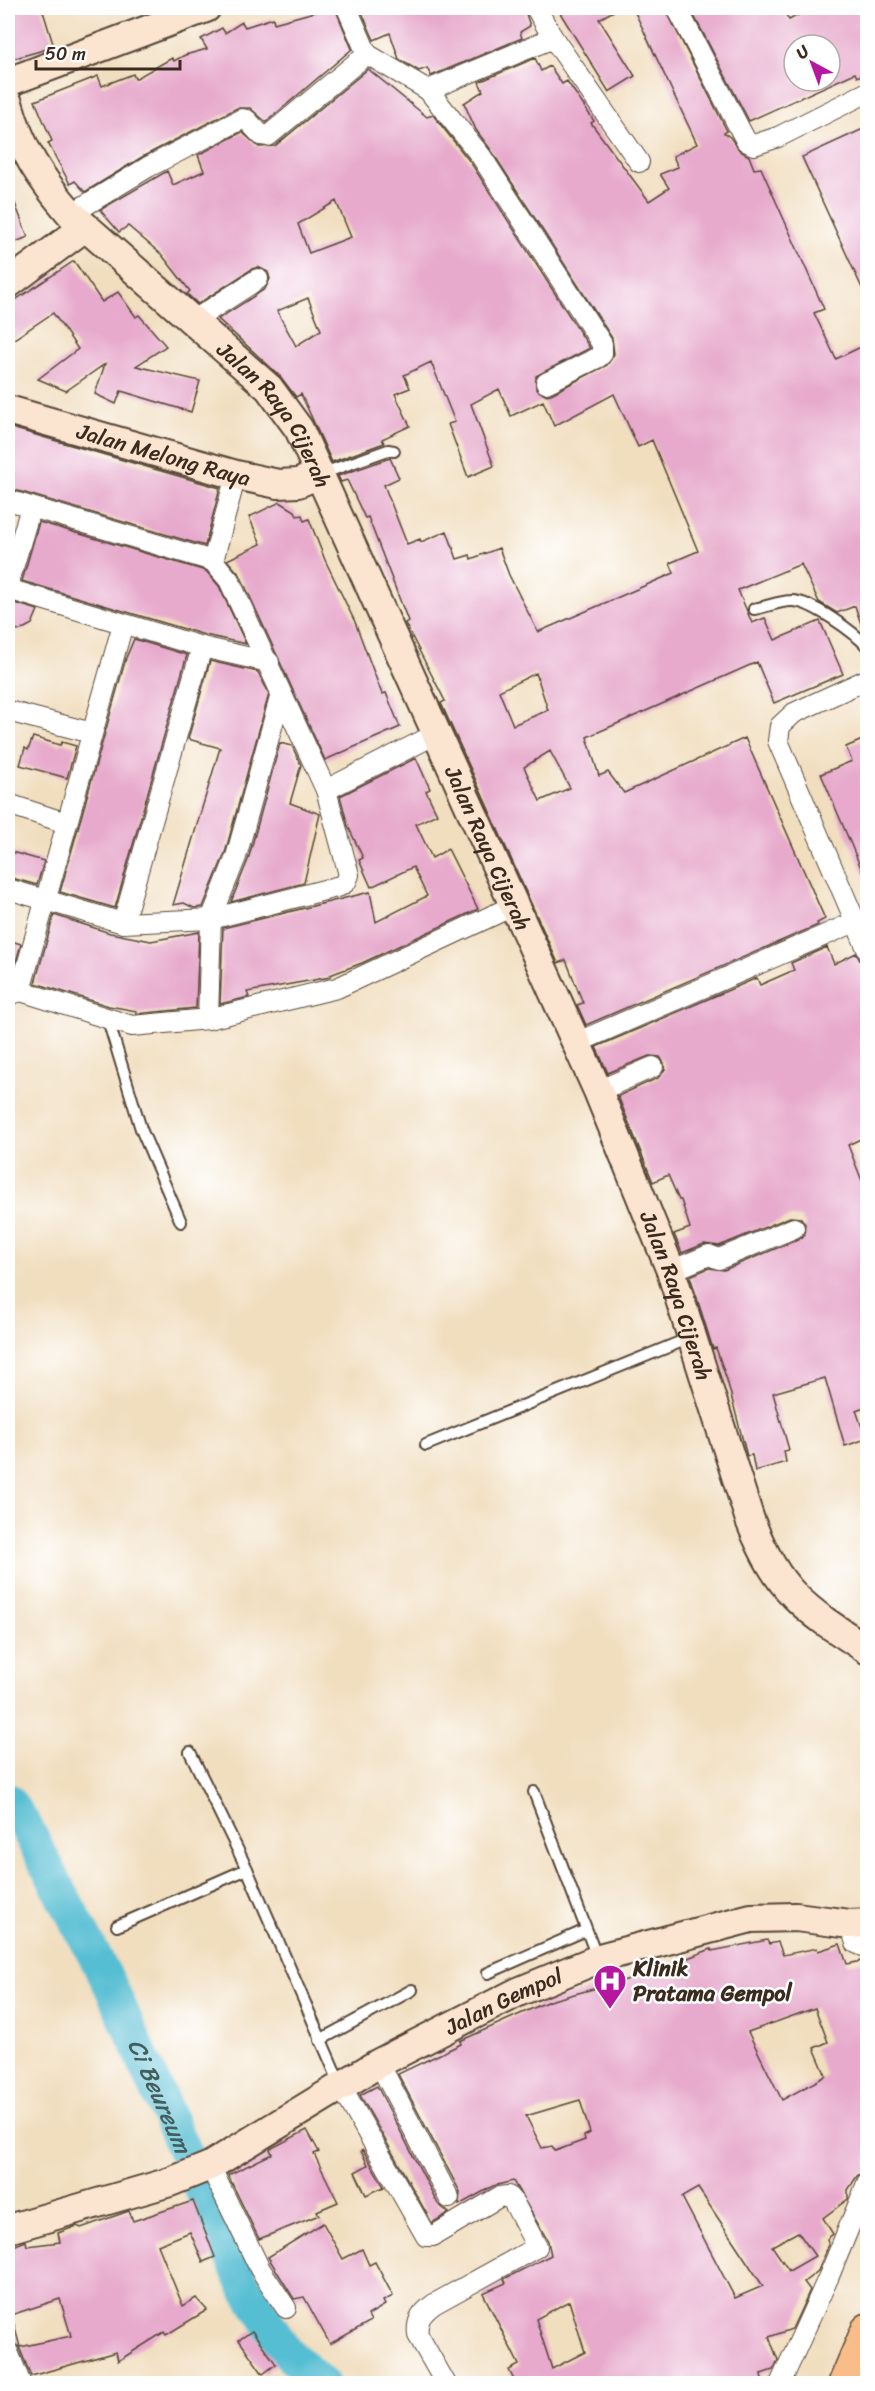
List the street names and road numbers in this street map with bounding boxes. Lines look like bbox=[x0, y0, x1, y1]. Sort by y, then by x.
street label: Jalan Raya Cijerah bbox=[207, 330, 342, 494]
street label: Jalan Melong Raya bbox=[72, 411, 254, 497]
street label: Jalan Raya Cijerah bbox=[434, 758, 543, 937]
street label: Jalan Raya Cijerah bbox=[629, 1204, 724, 1385]
street label: Jalan Gempol bbox=[437, 1956, 569, 2046]

